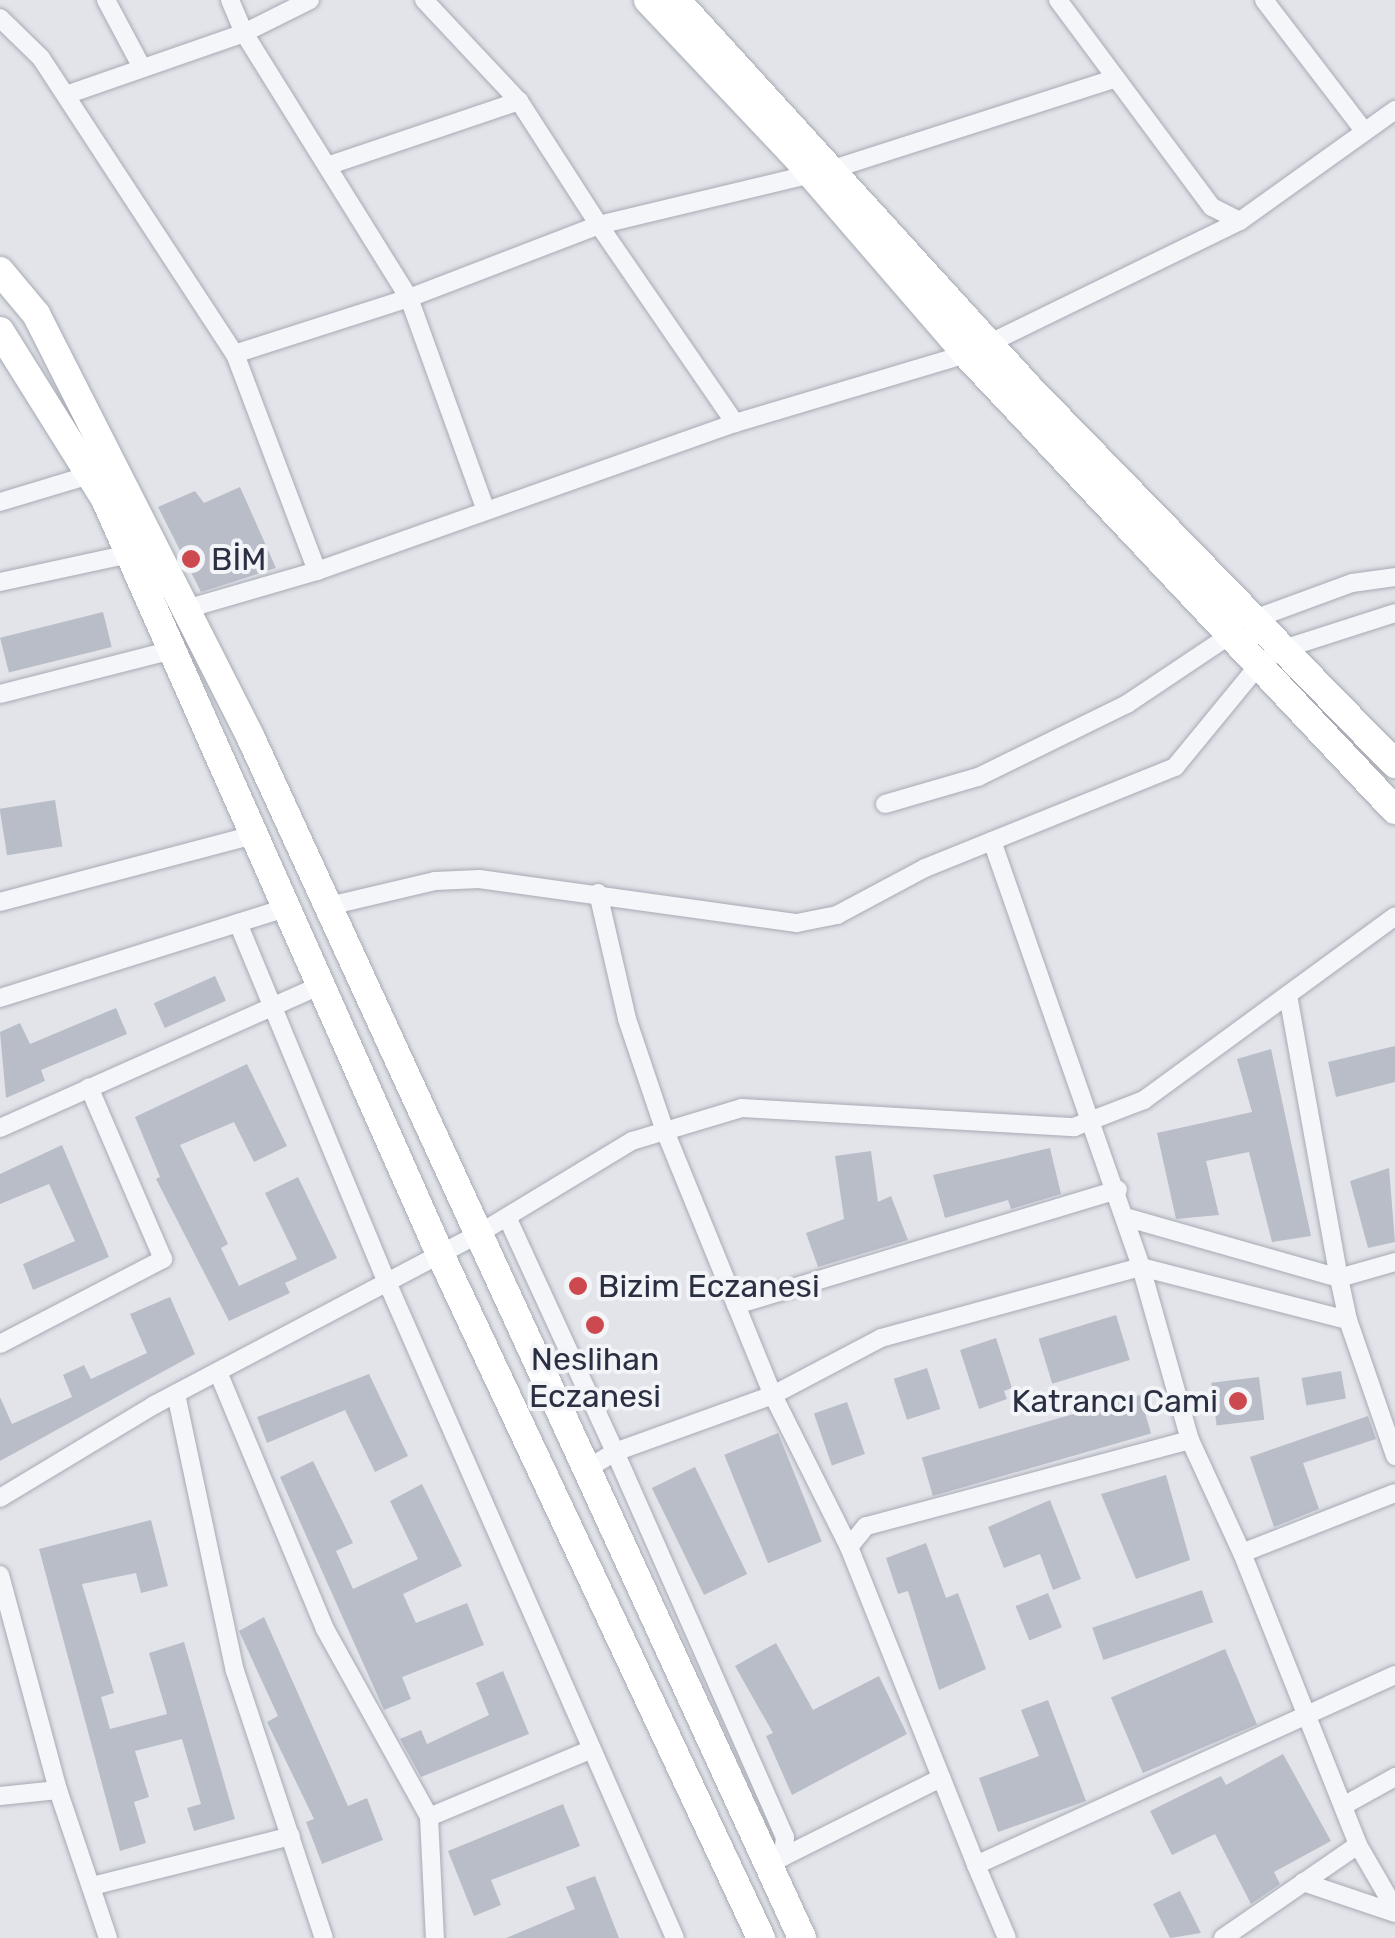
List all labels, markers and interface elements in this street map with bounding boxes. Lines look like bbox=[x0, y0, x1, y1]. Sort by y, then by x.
place label: BİM bbox=[211, 540, 267, 578]
marker: BİM bbox=[180, 548, 202, 570]
place label: Bizim Eczanesi bbox=[598, 1267, 820, 1305]
marker: Bizim Eczanesi bbox=[567, 1275, 589, 1297]
marker: Neslihan Eczanesi bbox=[584, 1314, 606, 1336]
place label: Neslihan Eczanesi bbox=[529, 1341, 661, 1416]
place label: Katrancı Cami bbox=[1012, 1382, 1218, 1420]
marker: Katrancı Cami bbox=[1227, 1390, 1249, 1412]

